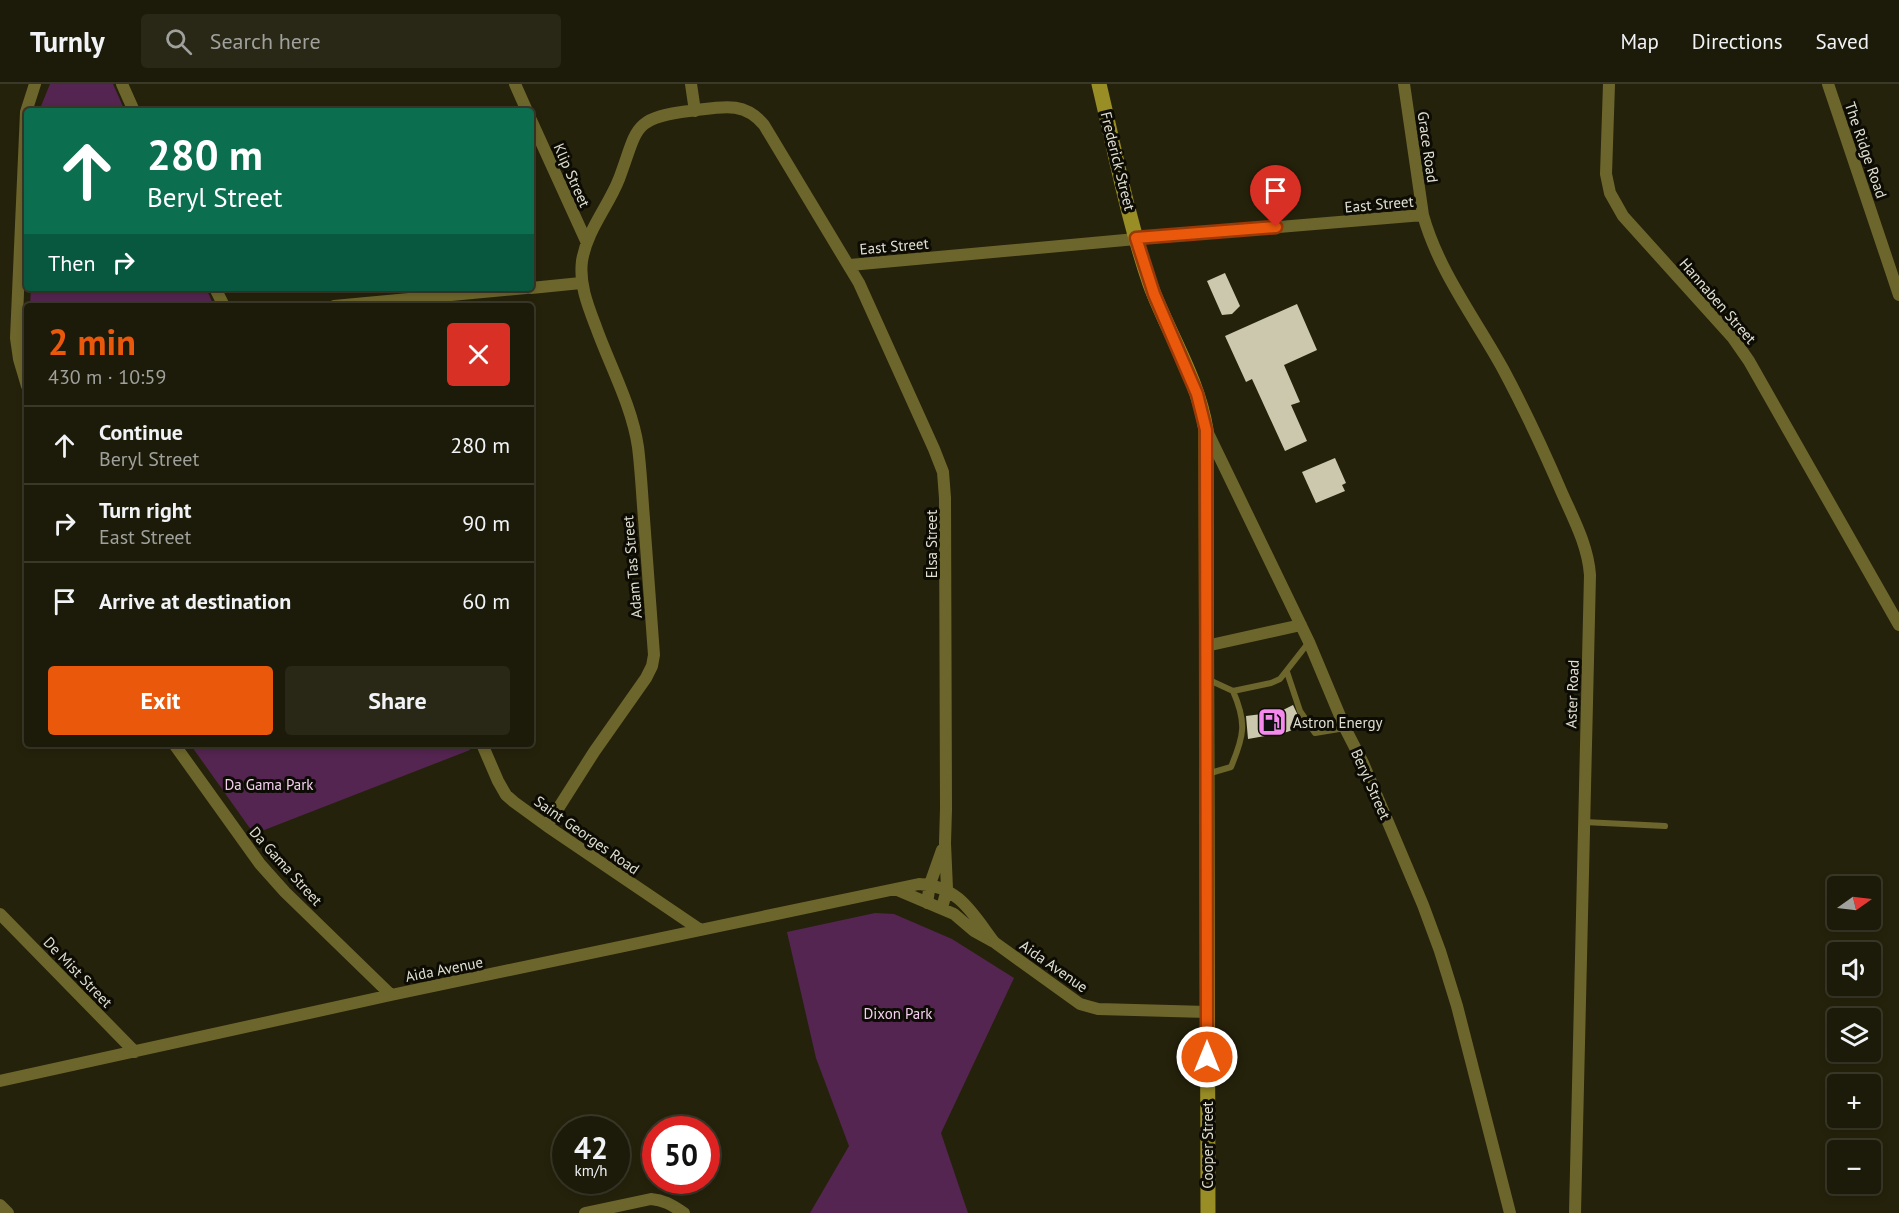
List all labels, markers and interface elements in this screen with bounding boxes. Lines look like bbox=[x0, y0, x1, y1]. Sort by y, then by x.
search box bbox=[141, 14, 561, 68]
text: Turnly bbox=[30, 23, 105, 60]
icon: search bbox=[162, 25, 195, 58]
text: Search here bbox=[210, 27, 321, 55]
text: Map bbox=[1620, 28, 1659, 55]
text: Directions bbox=[1692, 28, 1783, 55]
text: Saved bbox=[1816, 28, 1869, 55]
street label: The Ridge Road bbox=[1841, 99, 1891, 201]
street label: Frederick Street bbox=[1097, 110, 1139, 212]
street label: Grace Road bbox=[1414, 110, 1442, 184]
text: 280 m bbox=[147, 127, 263, 182]
icon: ahead bbox=[48, 132, 126, 210]
street label: Klip Street bbox=[549, 140, 595, 210]
pin bbox=[1250, 165, 1301, 227]
icon: arrive bbox=[1259, 174, 1292, 207]
text: Beryl Street bbox=[147, 180, 282, 214]
street label: East Street bbox=[1344, 192, 1414, 216]
street label: East Street bbox=[859, 234, 929, 258]
icon: right bbox=[107, 246, 140, 279]
text: Then bbox=[48, 249, 95, 277]
street label: Hannaben Street bbox=[1676, 254, 1760, 348]
text: 2 min bbox=[48, 318, 136, 365]
button: close bbox=[447, 323, 510, 386]
text: 430 m · 10:59 bbox=[48, 364, 166, 390]
text: Continue bbox=[99, 418, 183, 446]
icon: ahead bbox=[48, 429, 81, 462]
text: 280 m bbox=[450, 431, 510, 459]
text: Beryl Street bbox=[99, 446, 199, 472]
text: Turn right bbox=[99, 496, 191, 524]
icon: right bbox=[48, 507, 81, 540]
text: 90 m bbox=[462, 509, 510, 537]
street label: Elsa Street bbox=[922, 510, 941, 578]
street label: Adam Tas Street bbox=[618, 515, 646, 619]
text: East Street bbox=[99, 524, 191, 550]
icon: arrive bbox=[48, 585, 81, 618]
text: Arrive at destination bbox=[99, 587, 291, 615]
text: 60 m bbox=[462, 587, 510, 615]
street label: Aster Road bbox=[1561, 659, 1583, 729]
button: Exit bbox=[48, 666, 273, 735]
button: Share bbox=[285, 666, 510, 735]
fuel station icon: Astron Energy bbox=[1256, 706, 1288, 738]
place label: Astron Energy bbox=[1293, 713, 1383, 732]
street label: Beryl Street bbox=[1347, 746, 1395, 822]
park label: Da Gama Park bbox=[224, 775, 314, 794]
street label: Saint Georges Road bbox=[531, 792, 643, 878]
street label: Da Gama Street bbox=[246, 823, 326, 909]
north arrow bbox=[1827, 876, 1881, 930]
map controls bbox=[1827, 876, 1881, 1194]
street label: De Mist Street bbox=[40, 933, 116, 1011]
street label: Aida Avenue bbox=[1016, 936, 1092, 996]
button: sound bbox=[1827, 942, 1881, 996]
street label: Aida Avenue bbox=[404, 952, 484, 986]
park label: Dixon Park bbox=[863, 1004, 933, 1023]
button: layers bbox=[1827, 1008, 1881, 1062]
position arrow bbox=[1175, 1025, 1239, 1089]
button: + bbox=[1827, 1074, 1881, 1128]
street label: Cooper Street bbox=[1198, 1101, 1217, 1189]
speed limit sign: 50 bbox=[642, 1116, 720, 1194]
text: 42 bbox=[574, 1128, 608, 1167]
button: − bbox=[1827, 1140, 1881, 1194]
text: km/h bbox=[575, 1161, 607, 1180]

